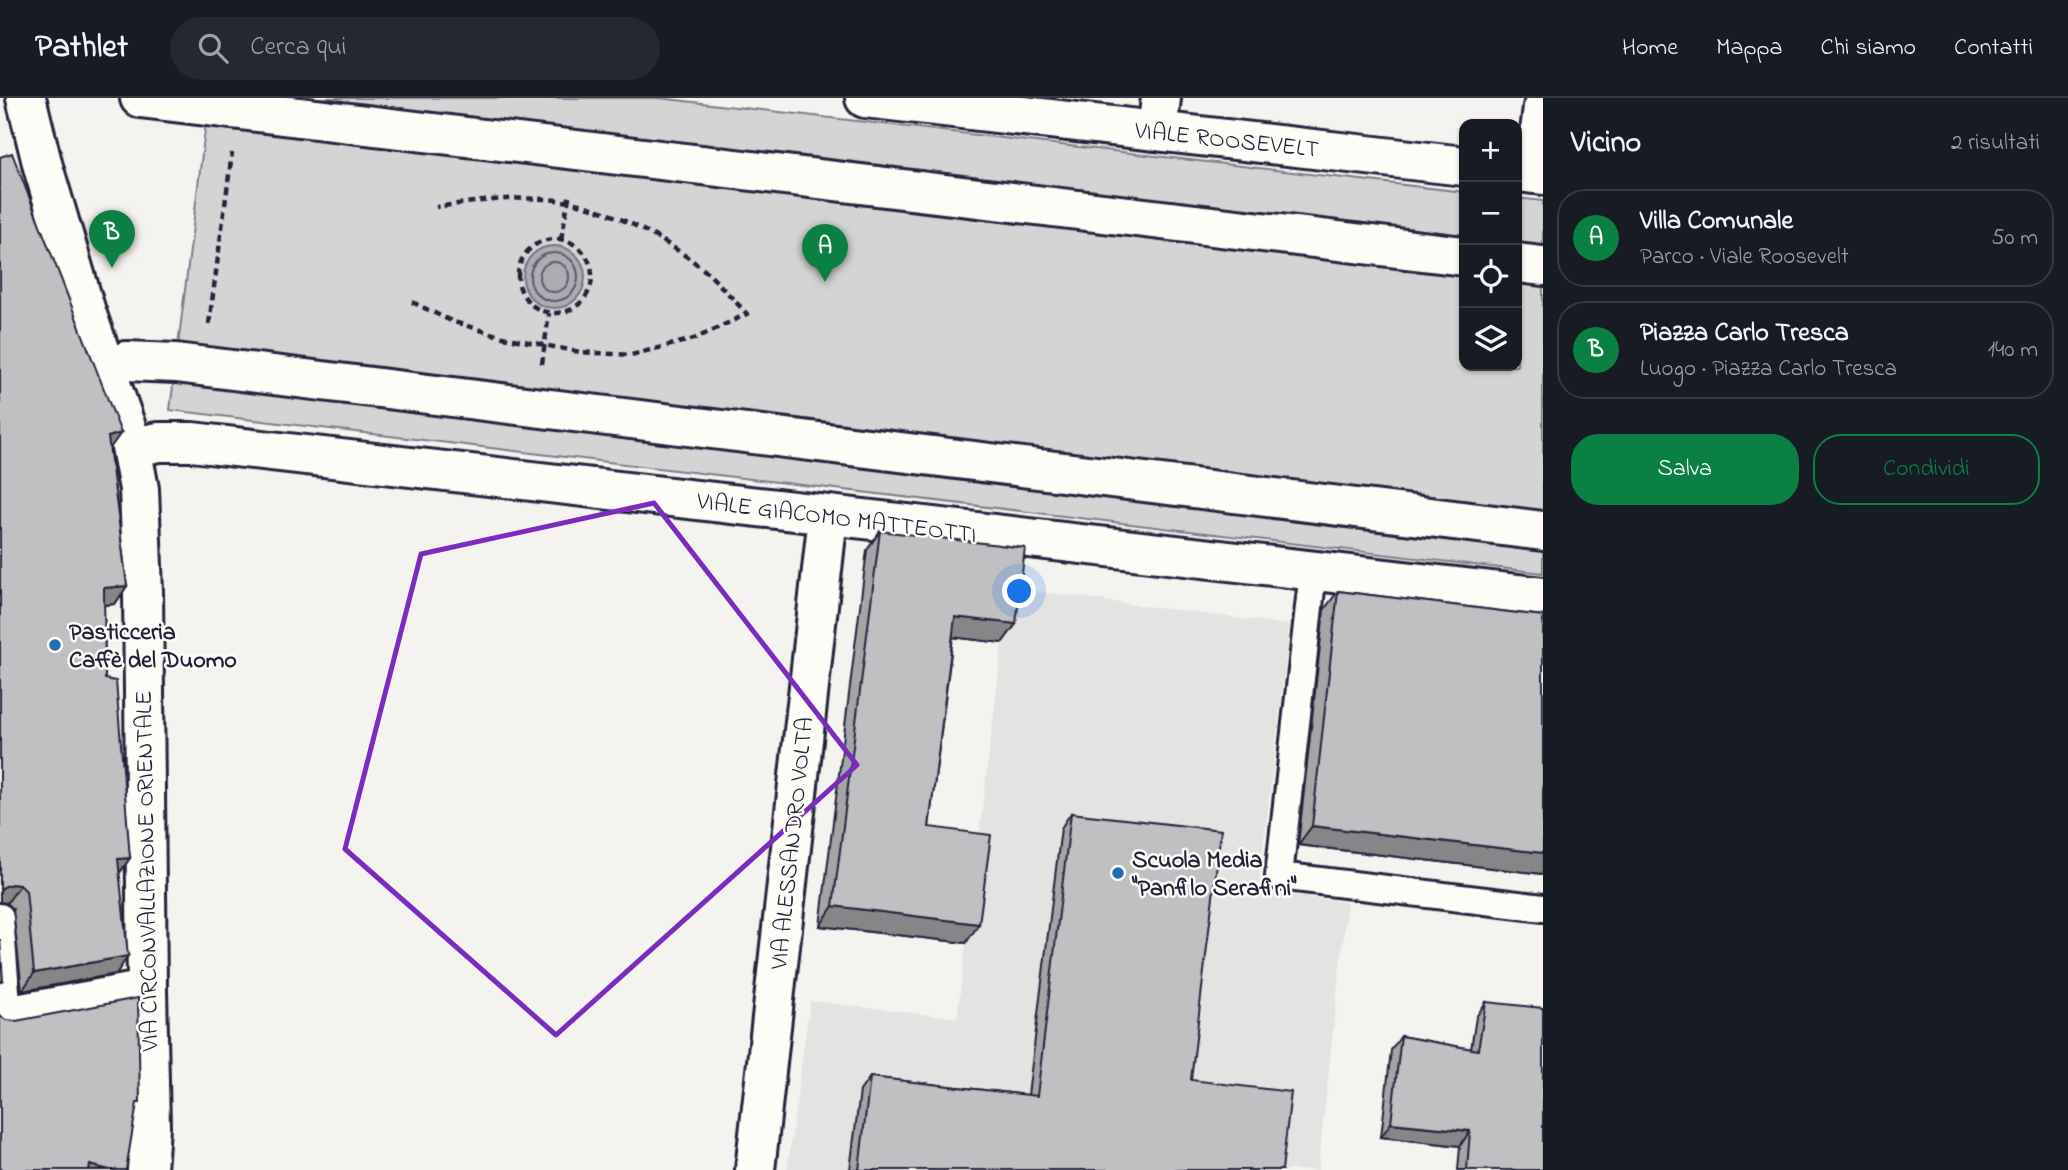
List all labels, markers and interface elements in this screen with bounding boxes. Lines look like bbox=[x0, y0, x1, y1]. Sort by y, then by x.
search box bbox=[170, 17, 660, 80]
text: Pathlet bbox=[35, 24, 128, 72]
icon: search bbox=[194, 29, 232, 67]
text: Cerca qui bbox=[250, 29, 347, 67]
text: Home bbox=[1622, 31, 1678, 66]
text: Mappa bbox=[1716, 31, 1783, 66]
text: Chi siamo bbox=[1821, 31, 1916, 66]
text: Contatti bbox=[1954, 31, 2033, 66]
street label: VIALE ROOSEVELT bbox=[1132, 114, 1321, 169]
map controls bbox=[1459, 119, 1522, 371]
button: + bbox=[1459, 119, 1522, 182]
text: Vicino bbox=[1571, 122, 1641, 166]
text: 2 risultati bbox=[1951, 127, 2040, 160]
button: − bbox=[1459, 182, 1522, 245]
text: Villa Comunale bbox=[1640, 203, 1793, 241]
pin: B bbox=[89, 210, 135, 268]
text: A bbox=[1589, 222, 1603, 255]
text: 50 m bbox=[1991, 222, 2038, 255]
pin: A bbox=[802, 224, 848, 282]
text: Parco · Viale Roosevelt bbox=[1640, 241, 1849, 274]
button: locate bbox=[1459, 245, 1522, 308]
button: layers bbox=[1459, 308, 1522, 371]
text: Piazza Carlo Tresca bbox=[1640, 315, 1849, 353]
text: B bbox=[1588, 334, 1604, 367]
text: 140 m bbox=[1988, 334, 2038, 367]
text: Luogo · Piazza Carlo Tresca bbox=[1640, 353, 1897, 386]
button: Salva bbox=[1571, 434, 1799, 505]
button: Condividi bbox=[1813, 434, 2040, 505]
street label: VIALE GIACOMO MATTEOTTI bbox=[694, 485, 979, 554]
your location bbox=[1002, 574, 1036, 608]
place label: Pasticceria Caffè del Duomo bbox=[69, 616, 237, 679]
marker: Pasticceria Caffè del Duomo bbox=[47, 637, 63, 653]
street label: VIA CIRCONVALLAZIONE ORIENTALE bbox=[128, 690, 169, 1053]
street label: VIA ALESSANDRO VOLTA bbox=[763, 715, 824, 972]
place label: Scuola Media "Panfilo Serafini" bbox=[1131, 844, 1297, 907]
marker: Scuola Media "Panfilo Serafini" bbox=[1110, 865, 1126, 881]

